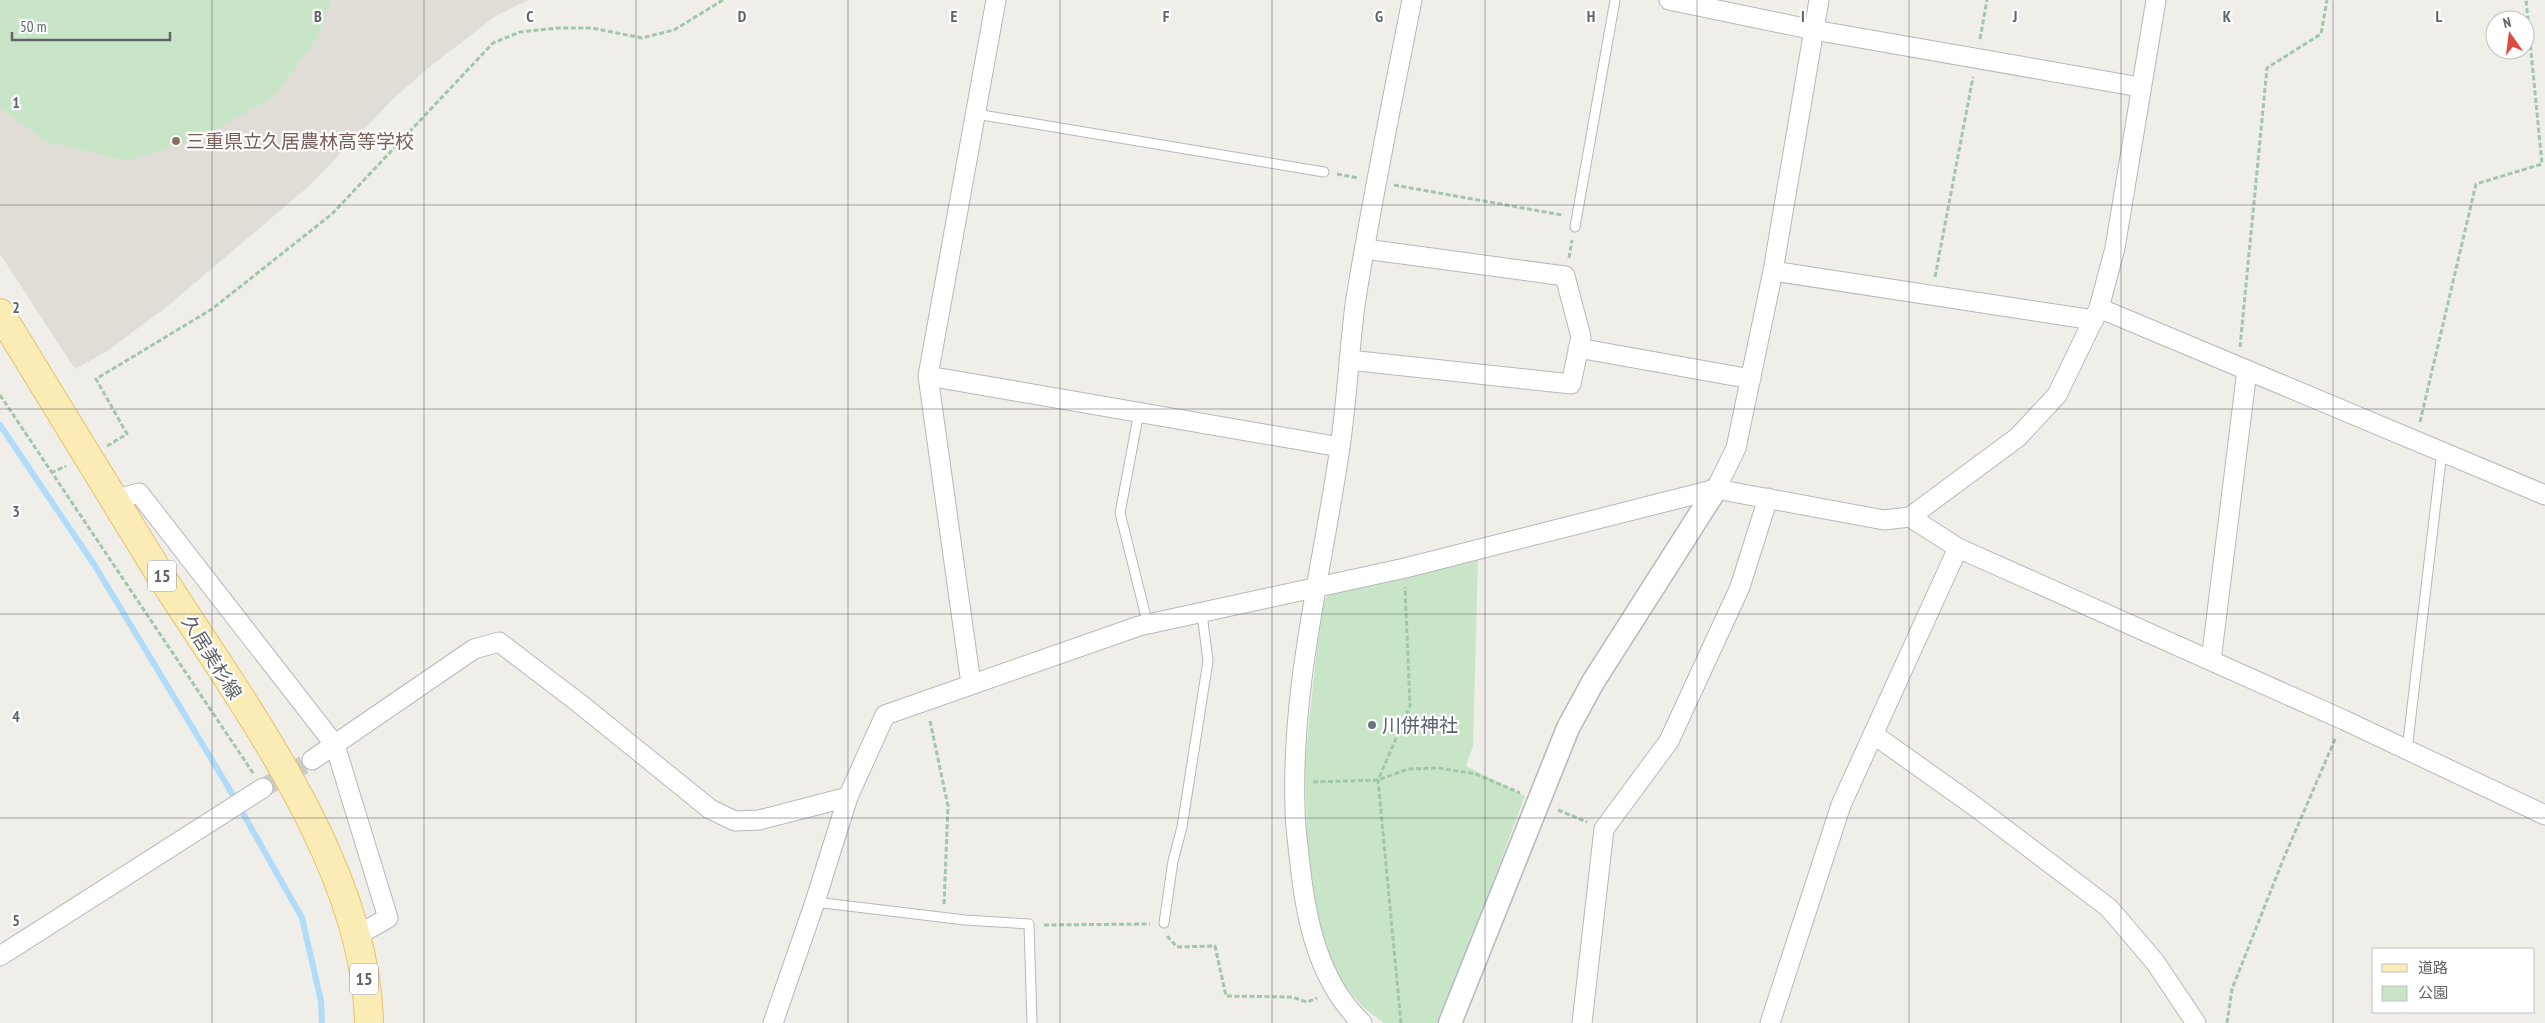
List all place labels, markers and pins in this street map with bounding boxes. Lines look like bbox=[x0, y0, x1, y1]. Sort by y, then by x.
place label: 三重県立久居農林高等学校 bbox=[186, 129, 414, 153]
marker: 三重県立久居農林高等学校 bbox=[170, 135, 182, 147]
place label: 川併神社 bbox=[1382, 713, 1458, 737]
marker: 川併神社 bbox=[1366, 719, 1378, 731]

